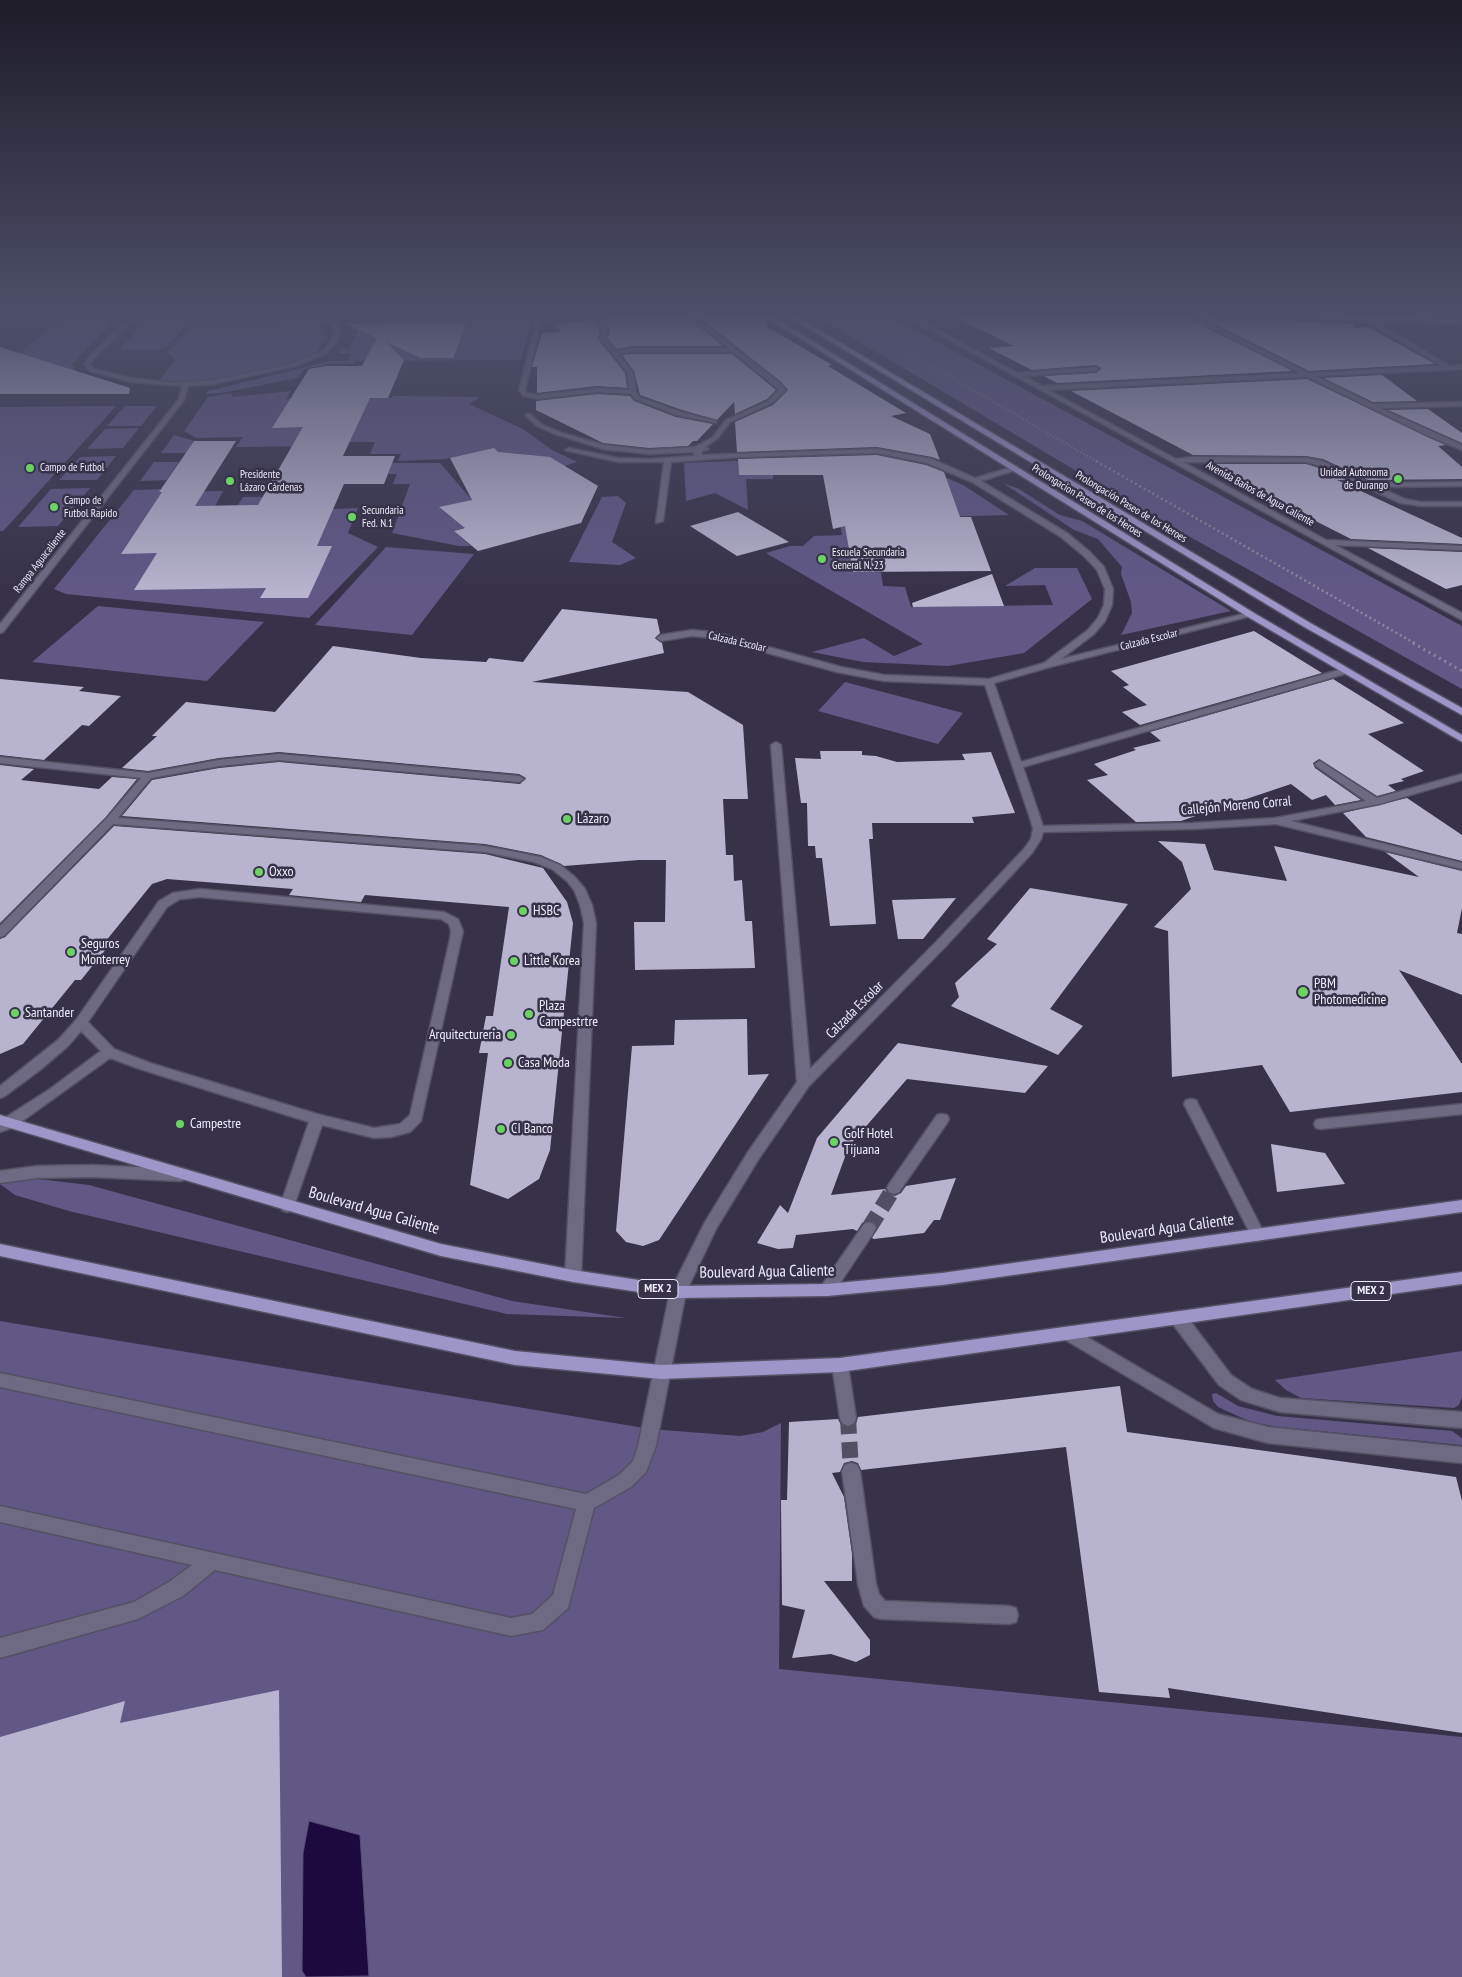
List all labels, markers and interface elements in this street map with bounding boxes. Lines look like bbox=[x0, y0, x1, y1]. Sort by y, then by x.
street label: Avenida Baños de Agua Caliente bbox=[1204, 459, 1316, 529]
place label: Campo de Futbol bbox=[40, 461, 104, 475]
marker: Campo de Futbol bbox=[24, 462, 36, 474]
street label: Prolongacion Paseo de los Heroes bbox=[1029, 462, 1145, 540]
place label: Unidad Autonoma de Durango bbox=[1320, 466, 1388, 492]
place label: Presidente Lázaro Cárdenas bbox=[240, 468, 302, 494]
street label: Prolongación Paseo de los Heroes bbox=[1073, 468, 1189, 546]
marker: Unidad Autonoma de Durango bbox=[1392, 473, 1404, 485]
marker: Presidente Lázaro Cárdenas bbox=[224, 475, 236, 487]
place label: Campo de Futbol Rapido bbox=[64, 494, 117, 520]
marker: Campo de Futbol Rapido bbox=[48, 501, 60, 513]
place label: Secundaria Fed. N.1 bbox=[362, 504, 404, 530]
marker: Secundaria Fed. N.1 bbox=[346, 511, 358, 523]
street label: Rampa Aguacaliente bbox=[11, 526, 69, 596]
place label: Escuela Secundaria General N. 23 bbox=[832, 546, 905, 572]
marker: Escuela Secundaria General N. 23 bbox=[816, 553, 828, 565]
street label: Calzada Escolar bbox=[1119, 627, 1179, 653]
street label: Calzada Escolar bbox=[707, 629, 767, 655]
street label: Callejón Moreno Corral bbox=[1180, 793, 1292, 819]
place label: Lázaro bbox=[577, 811, 609, 827]
marker: Lázaro bbox=[561, 813, 573, 825]
place label: Oxxo bbox=[269, 864, 293, 880]
marker: Oxxo bbox=[253, 866, 265, 878]
place label: HSBC bbox=[533, 903, 560, 919]
marker: HSBC bbox=[517, 905, 529, 917]
place label: Seguros Monterrey bbox=[81, 936, 130, 969]
marker: Seguros Monterrey bbox=[65, 946, 77, 958]
place label: Little Korea bbox=[524, 953, 580, 969]
marker: Little Korea bbox=[508, 955, 520, 967]
place label: PBM Photomedicine bbox=[1314, 976, 1386, 1009]
street label: Calzada Escolar bbox=[823, 978, 887, 1042]
marker: PBM Photomedicine bbox=[1296, 985, 1310, 999]
place label: Plaza Campestrtre bbox=[539, 998, 598, 1030]
place label: Santander bbox=[25, 1005, 74, 1021]
marker: Santander bbox=[9, 1007, 21, 1019]
marker: Plaza Campestrtre bbox=[523, 1008, 535, 1020]
place label: Arquitectureria bbox=[429, 1027, 501, 1043]
marker: Arquitectureria bbox=[505, 1029, 517, 1041]
place label: Casa Moda bbox=[518, 1055, 570, 1071]
marker: Casa Moda bbox=[502, 1057, 514, 1069]
place label: Campestre bbox=[190, 1116, 241, 1132]
marker: Campestre bbox=[174, 1118, 186, 1130]
place label: CI Banco bbox=[511, 1121, 553, 1137]
marker: CI Banco bbox=[495, 1123, 507, 1135]
place label: Golf Hotel Tijuana bbox=[844, 1126, 893, 1158]
marker: Golf Hotel Tijuana bbox=[828, 1136, 840, 1148]
street label: Boulevard Agua Caliente bbox=[306, 1183, 442, 1239]
street label: Boulevard Agua Caliente bbox=[1099, 1210, 1235, 1248]
street label: Boulevard Agua Caliente bbox=[699, 1261, 835, 1283]
road number: MEX 2 bbox=[638, 1280, 678, 1298]
road number: MEX 2 bbox=[1351, 1282, 1391, 1300]

